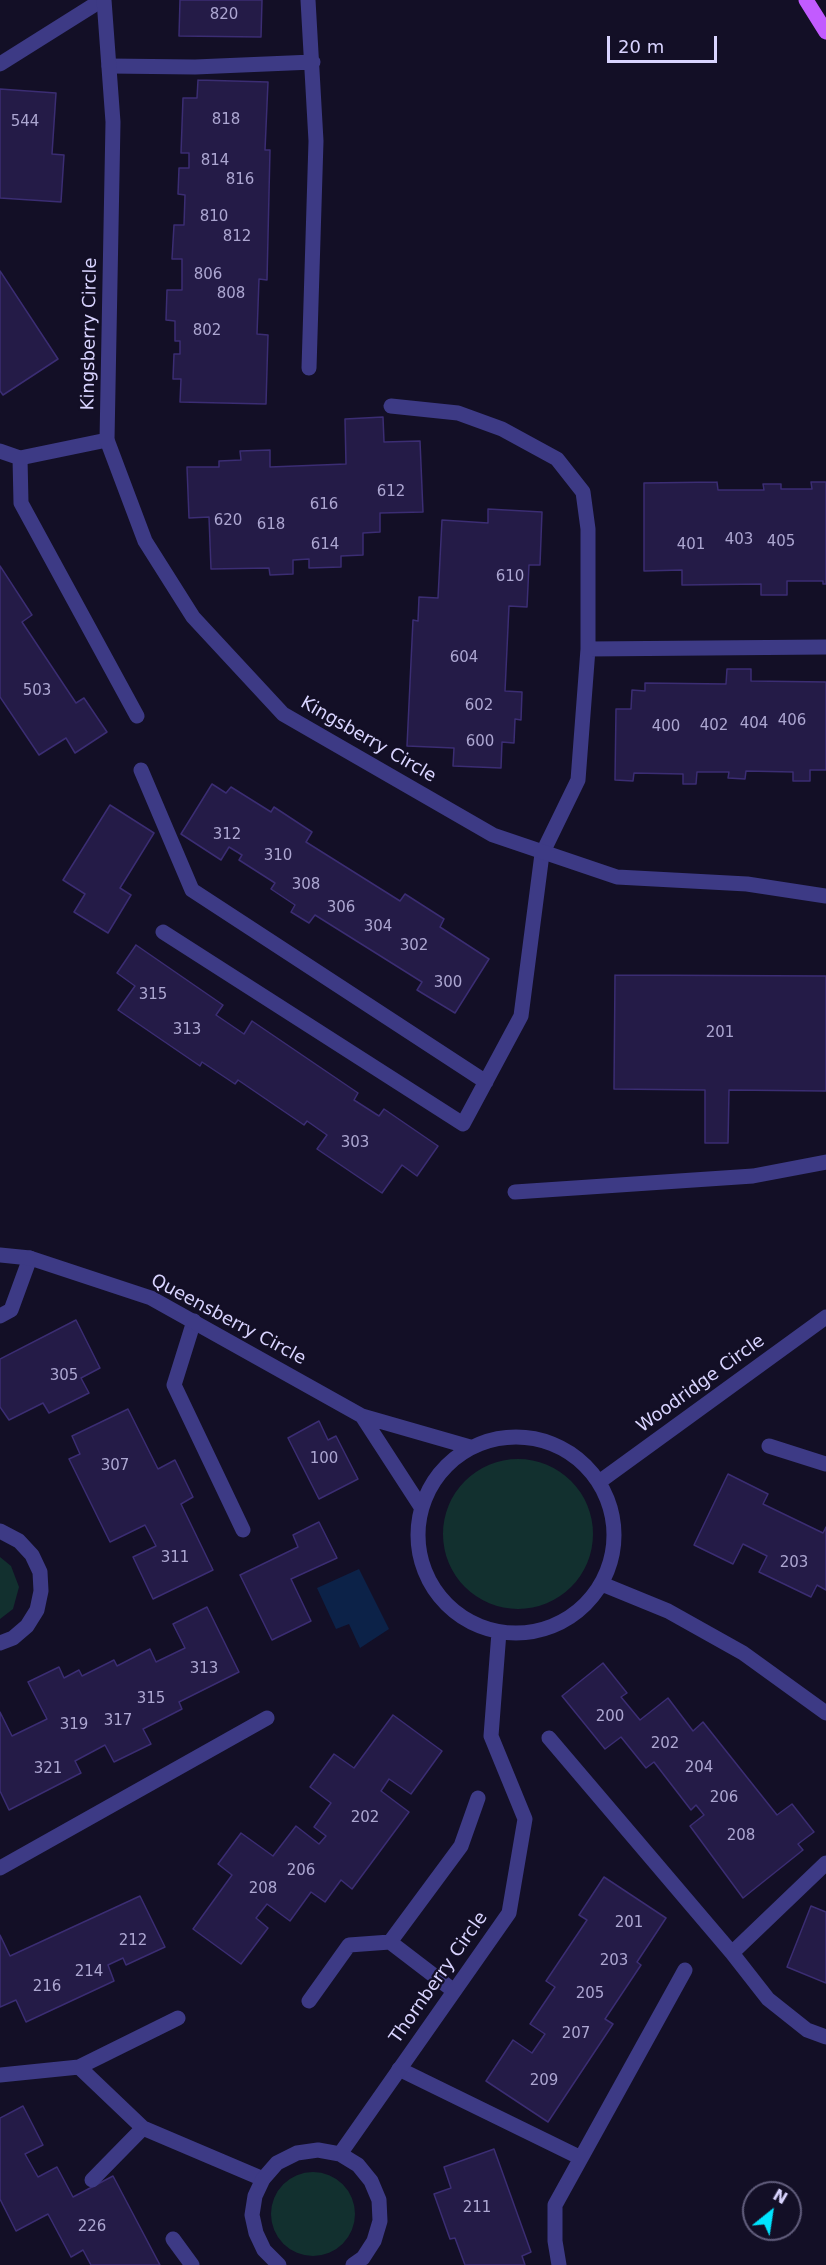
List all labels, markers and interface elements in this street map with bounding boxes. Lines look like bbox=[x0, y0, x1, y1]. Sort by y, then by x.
house number: 820 bbox=[210, 6, 238, 24]
scale bar bbox=[610, 24, 720, 62]
text: 20 m bbox=[618, 36, 664, 57]
house number: 818 bbox=[212, 111, 240, 129]
house number: 544 bbox=[11, 113, 39, 131]
house number: 814 bbox=[201, 152, 229, 170]
house number: 816 bbox=[226, 171, 254, 189]
house number: 810 bbox=[200, 208, 228, 226]
house number: 812 bbox=[223, 228, 251, 246]
street label: Kingsberry Circle bbox=[78, 257, 102, 411]
house number: 806 bbox=[194, 266, 222, 284]
house number: 808 bbox=[217, 285, 245, 303]
house number: 802 bbox=[193, 322, 221, 340]
house number: 612 bbox=[377, 483, 405, 501]
house number: 616 bbox=[310, 496, 338, 514]
house number: 620 bbox=[214, 512, 242, 530]
house number: 618 bbox=[257, 516, 285, 534]
house number: 403 bbox=[725, 531, 753, 549]
house number: 405 bbox=[767, 533, 795, 551]
house number: 614 bbox=[311, 536, 339, 554]
house number: 401 bbox=[677, 536, 705, 554]
house number: 610 bbox=[496, 568, 524, 586]
house number: 604 bbox=[450, 649, 478, 667]
house number: 503 bbox=[23, 682, 51, 700]
street label: Kingsberry Circle bbox=[296, 692, 440, 788]
house number: 602 bbox=[465, 697, 493, 715]
house number: 406 bbox=[778, 712, 806, 730]
house number: 404 bbox=[740, 715, 768, 733]
house number: 402 bbox=[700, 717, 728, 735]
house number: 400 bbox=[652, 718, 680, 736]
house number: 600 bbox=[466, 733, 494, 751]
house number: 312 bbox=[213, 826, 241, 844]
house number: 310 bbox=[264, 847, 292, 865]
house number: 308 bbox=[292, 876, 320, 894]
house number: 306 bbox=[327, 899, 355, 917]
house number: 304 bbox=[364, 918, 392, 936]
house number: 302 bbox=[400, 937, 428, 955]
house number: 300 bbox=[434, 974, 462, 992]
house number: 315 bbox=[139, 986, 167, 1004]
house number: 313 bbox=[173, 1021, 201, 1039]
house number: 201 bbox=[706, 1024, 734, 1042]
house number: 303 bbox=[341, 1134, 369, 1152]
street label: Queensberry Circle bbox=[147, 1270, 309, 1370]
street label: Woodridge Circle bbox=[633, 1330, 769, 1438]
house number: 305 bbox=[50, 1367, 78, 1385]
house number: 100 bbox=[310, 1450, 338, 1468]
house number: 307 bbox=[101, 1457, 129, 1475]
house number: 311 bbox=[161, 1549, 189, 1567]
house number: 203 bbox=[780, 1554, 808, 1572]
house number: 313 bbox=[190, 1660, 218, 1678]
house number: 315 bbox=[137, 1690, 165, 1708]
house number: 200 bbox=[596, 1708, 624, 1726]
house number: 317 bbox=[104, 1712, 132, 1730]
house number: 319 bbox=[60, 1716, 88, 1734]
house number: 202 bbox=[651, 1735, 679, 1753]
house number: 204 bbox=[685, 1759, 713, 1777]
house number: 321 bbox=[34, 1760, 62, 1778]
house number: 206 bbox=[710, 1789, 738, 1807]
house number: 202 bbox=[351, 1809, 379, 1827]
house number: 208 bbox=[727, 1827, 755, 1845]
house number: 206 bbox=[287, 1862, 315, 1880]
house number: 208 bbox=[249, 1880, 277, 1898]
street label: Thornberry Circle bbox=[385, 1908, 493, 2048]
house number: 201 bbox=[615, 1914, 643, 1932]
house number: 212 bbox=[119, 1932, 147, 1950]
house number: 203 bbox=[600, 1952, 628, 1970]
house number: 214 bbox=[75, 1963, 103, 1981]
house number: 216 bbox=[33, 1978, 61, 1996]
house number: 205 bbox=[576, 1985, 604, 2003]
house number: 207 bbox=[562, 2025, 590, 2043]
house number: 209 bbox=[530, 2072, 558, 2090]
north arrow bbox=[742, 2181, 802, 2241]
text: N bbox=[770, 2185, 791, 2208]
house number: 211 bbox=[463, 2199, 491, 2217]
house number: 226 bbox=[78, 2218, 106, 2236]

